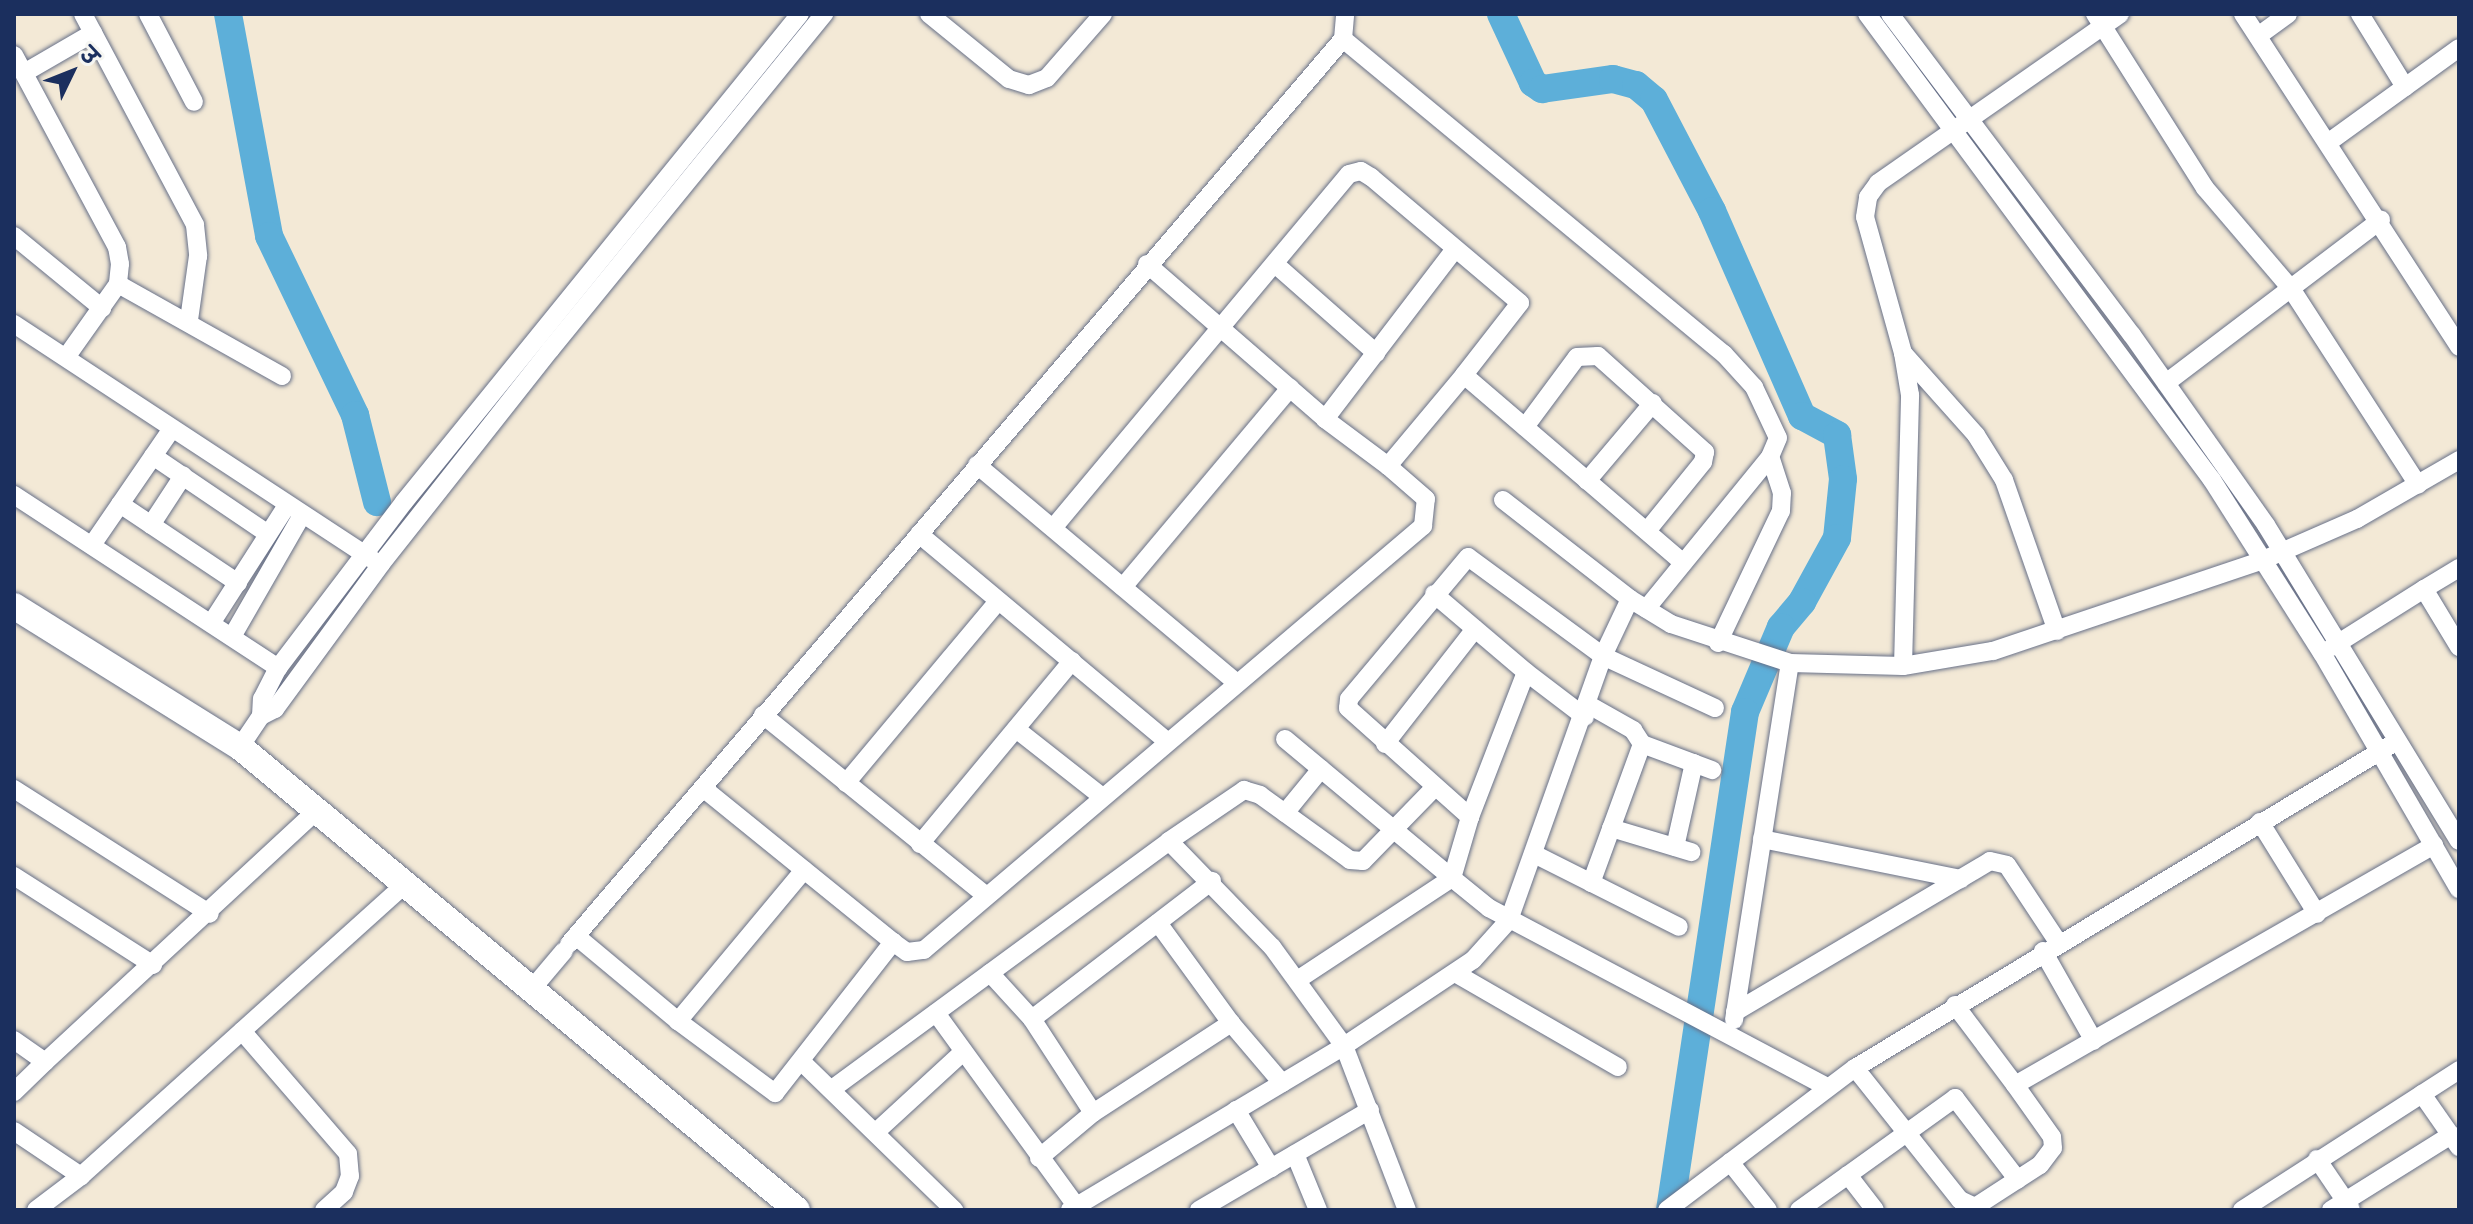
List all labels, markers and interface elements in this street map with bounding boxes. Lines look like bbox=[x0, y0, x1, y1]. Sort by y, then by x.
north arrow bbox=[32, 32, 112, 112]
text: उ bbox=[74, 40, 106, 71]

